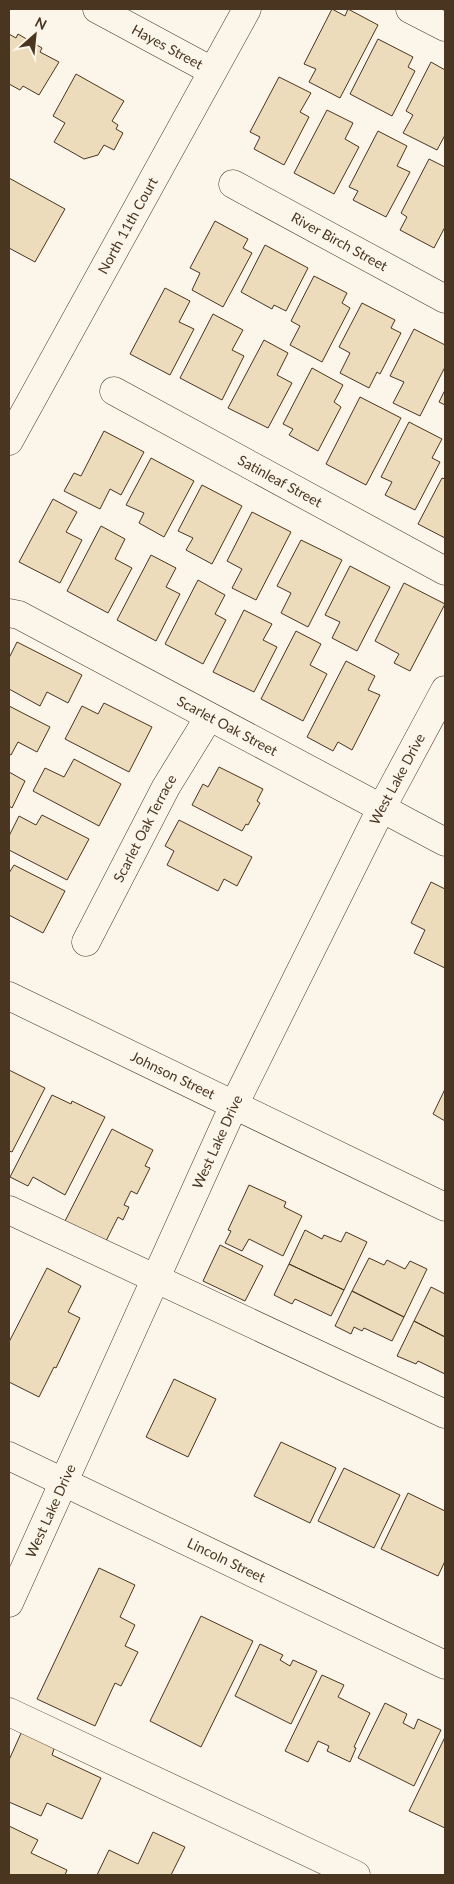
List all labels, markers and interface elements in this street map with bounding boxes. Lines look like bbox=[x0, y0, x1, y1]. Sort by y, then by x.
north arrow bbox=[10, 10, 60, 60]
text: N bbox=[32, 13, 50, 33]
street label: Hayes Street bbox=[129, 20, 206, 73]
street label: North 11th Court bbox=[94, 174, 161, 277]
street label: River Birch Street bbox=[289, 208, 391, 274]
street label: Satinleaf Street bbox=[235, 451, 325, 511]
street label: Scarlet Oak Street bbox=[174, 692, 280, 759]
street label: West Lake Drive bbox=[366, 730, 428, 827]
street label: Scarlet Oak Terrace bbox=[109, 771, 180, 885]
street label: Johnson Street bbox=[128, 1047, 218, 1102]
street label: West Lake Drive bbox=[188, 1092, 246, 1191]
street label: West Lake Drive bbox=[22, 1461, 79, 1560]
street label: Lincoln Street bbox=[185, 1534, 268, 1586]

